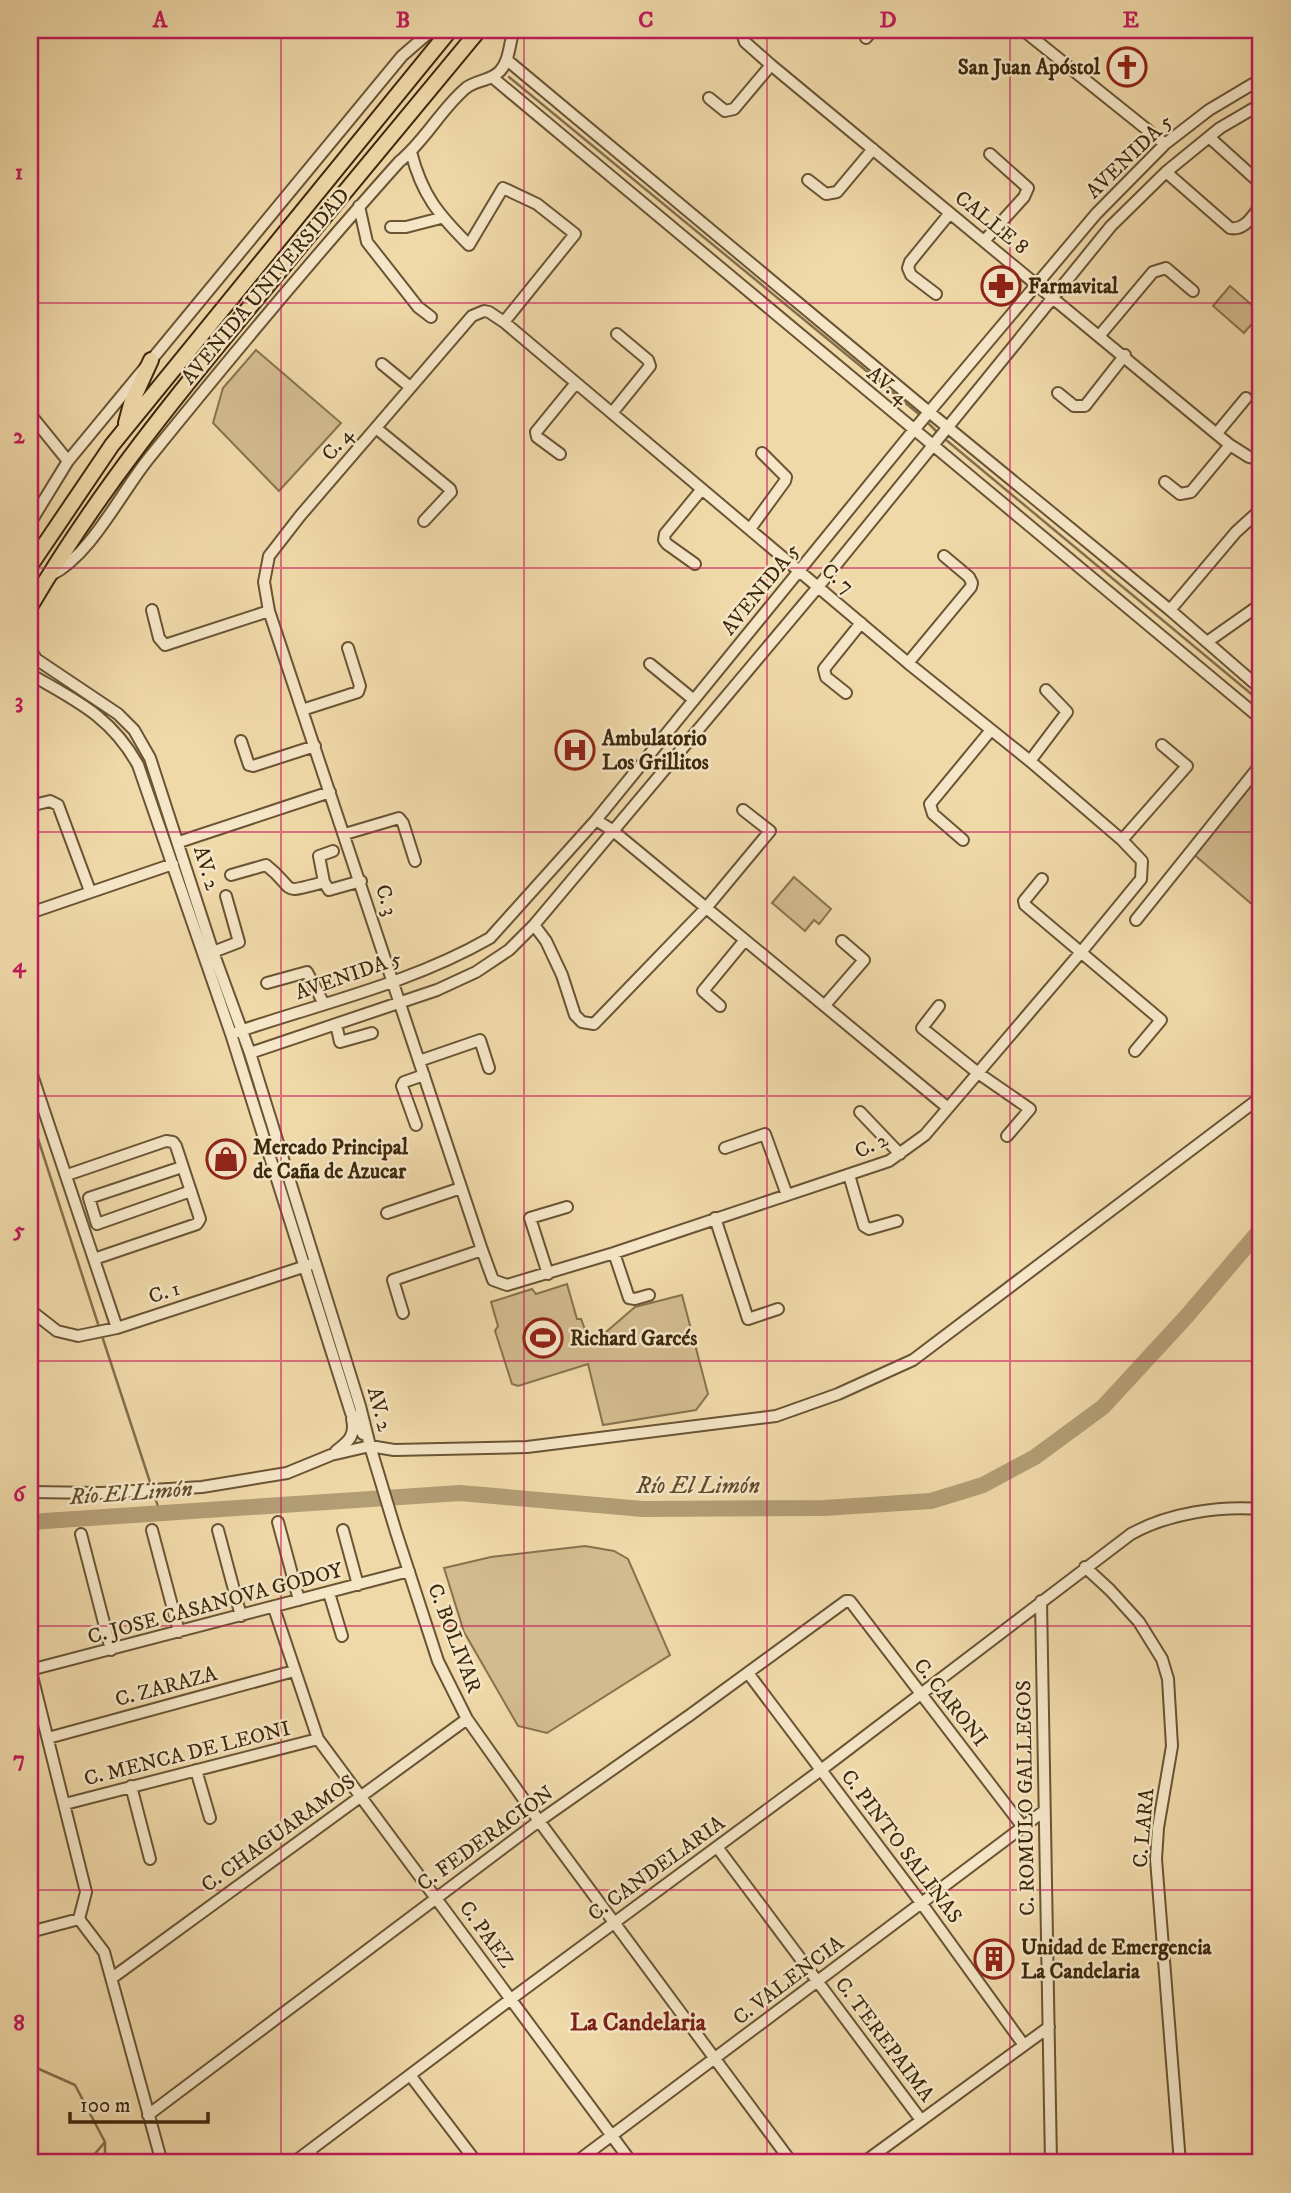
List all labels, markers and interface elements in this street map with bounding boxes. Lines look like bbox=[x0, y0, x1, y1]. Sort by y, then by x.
text: A bbox=[152, 6, 169, 35]
text: B bbox=[396, 6, 410, 35]
text: C bbox=[638, 6, 654, 35]
text: D bbox=[879, 6, 897, 35]
text: E bbox=[1123, 6, 1139, 35]
church icon: San Juan Apóstol bbox=[1106, 46, 1148, 88]
place label: San Juan Apóstol bbox=[958, 55, 1101, 81]
street label: AVENIDA 5 bbox=[1081, 109, 1178, 204]
text: 1 bbox=[15, 158, 23, 187]
street label: AVENIDA UNIVERSIDAD bbox=[176, 183, 356, 390]
street label: CALLE 8 bbox=[949, 185, 1034, 260]
pharmacy icon: Farmavital bbox=[980, 265, 1022, 307]
place label: Farmavital bbox=[1028, 274, 1119, 300]
street label: AV. 4 bbox=[861, 361, 914, 411]
text: 2 bbox=[13, 422, 25, 451]
street label: C. 4 bbox=[316, 422, 360, 467]
street label: AVENIDA 5 bbox=[716, 538, 806, 641]
street label: C. 7 bbox=[816, 558, 859, 600]
text: 3 bbox=[15, 687, 23, 716]
place label: Ambulatorio Los Grillitos bbox=[601, 726, 709, 776]
hospital icon: Ambulatorio Los Grillitos bbox=[554, 729, 596, 771]
street label: AV. 2 bbox=[187, 843, 225, 894]
street label: C. 3 bbox=[369, 882, 403, 919]
street label: AVENIDA 5 bbox=[292, 946, 405, 1006]
text: 4 bbox=[12, 951, 27, 980]
street label: C. 2 bbox=[851, 1127, 893, 1165]
place label: Mercado Principal de Caña de Azucar bbox=[253, 1135, 409, 1185]
shop icon: Mercado Principal de Caña de Azucar bbox=[205, 1138, 247, 1180]
text: 5 bbox=[12, 1216, 25, 1245]
street label: C. 1 bbox=[145, 1276, 183, 1310]
sports icon: Richard Garcés bbox=[522, 1317, 564, 1359]
place label: Richard Garcés bbox=[570, 1326, 697, 1352]
street label: AV. 2 bbox=[361, 1384, 398, 1435]
water label: Río El Limón bbox=[635, 1472, 760, 1501]
water label: Río El Limón bbox=[67, 1475, 194, 1512]
text: 6 bbox=[13, 1480, 27, 1509]
street label: C. JOSE CASANOVA GODOY bbox=[85, 1557, 346, 1651]
street label: C. BOLIVAR bbox=[421, 1580, 487, 1697]
street label: C. CARONI bbox=[908, 1653, 993, 1752]
street label: C. ZARAZA bbox=[112, 1661, 221, 1713]
street label: C. ROMULO GALLEGOS bbox=[1011, 1680, 1041, 1916]
street label: C. MENCA DE LEONI bbox=[81, 1716, 293, 1792]
text: 7 bbox=[13, 1745, 25, 1774]
street label: C. PINTO SALINAS bbox=[835, 1764, 968, 1929]
street label: C. CHAGUARAMOS bbox=[196, 1769, 361, 1898]
street label: C. FEDERACION bbox=[412, 1780, 559, 1897]
street label: C. LARA bbox=[1128, 1787, 1160, 1869]
street label: C. CANDELARIA bbox=[583, 1810, 731, 1927]
street label: C. PAEZ bbox=[453, 1896, 519, 1973]
street label: C. VALENCIA bbox=[728, 1930, 850, 2031]
place label: Unidad de Emergencia La Candelaria bbox=[1021, 1935, 1213, 1985]
building icon: Unidad de Emergencia La Candelaria bbox=[973, 1938, 1015, 1980]
street label: C. TEREPAIMA bbox=[829, 1972, 940, 2108]
district label: La Candelaria bbox=[570, 2008, 707, 2038]
text: 8 bbox=[13, 2009, 25, 2038]
scale bar bbox=[70, 2081, 208, 2125]
text: 100 m bbox=[80, 2093, 131, 2119]

